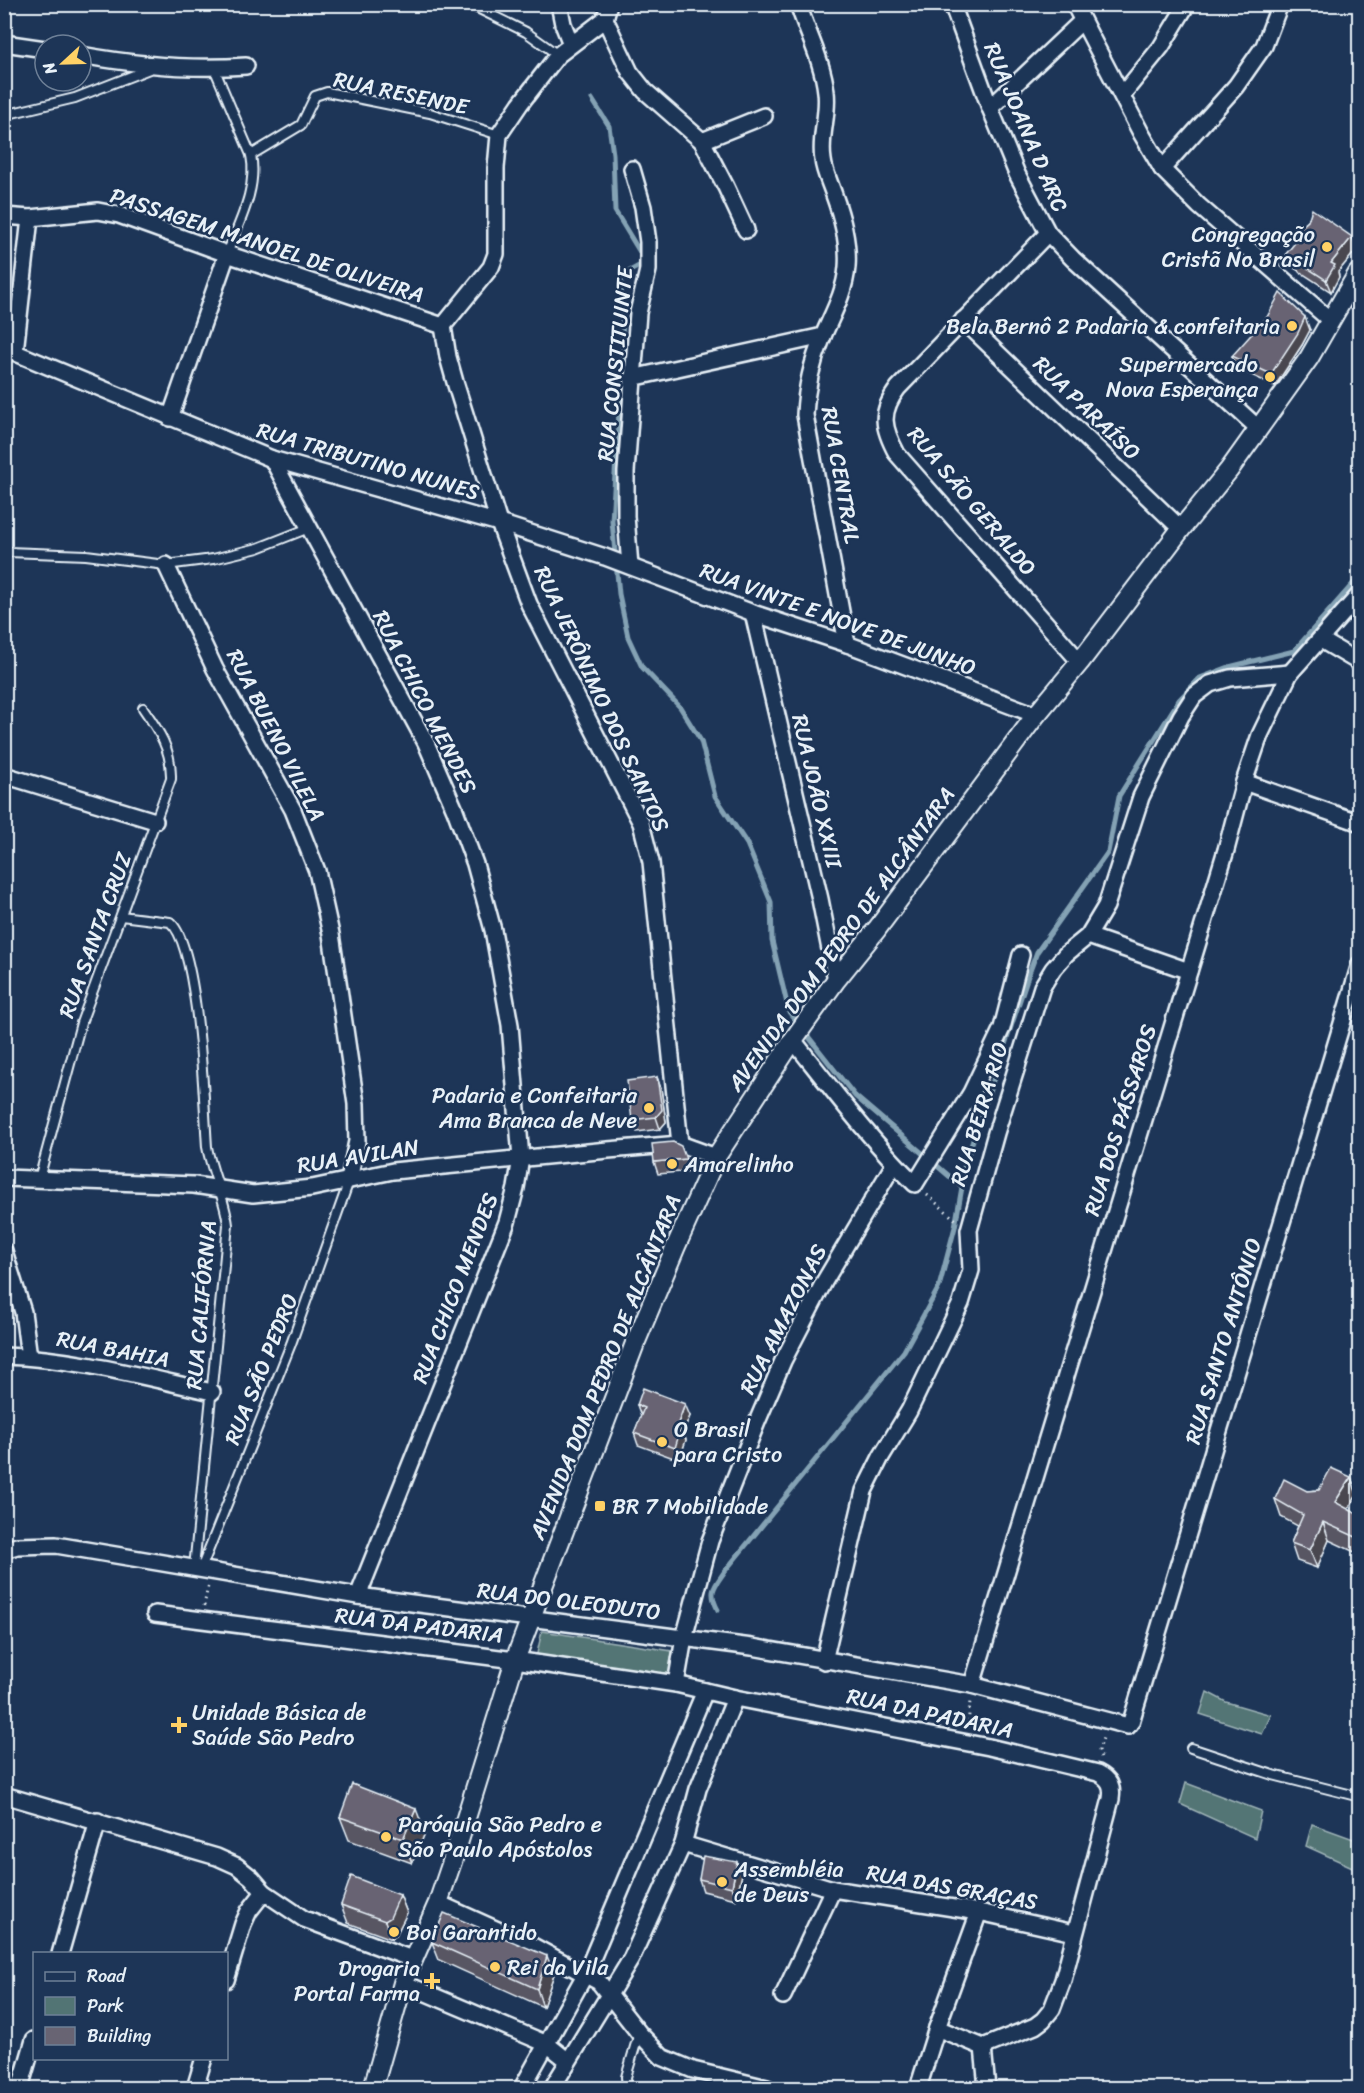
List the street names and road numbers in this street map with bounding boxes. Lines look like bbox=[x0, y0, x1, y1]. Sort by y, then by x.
street label: RUA JOANA D ARC bbox=[973, 36, 1079, 218]
street label: RUA RESENDE bbox=[330, 60, 474, 127]
street label: PASSAGEM MANOEL DE OLIVEIRA bbox=[105, 176, 429, 314]
street label: RUA CONSTITUINTE bbox=[585, 263, 645, 463]
street label: RUA PARAÍSO bbox=[1024, 346, 1150, 470]
street label: RUA CENTRAL bbox=[810, 403, 872, 547]
street label: RUA TRIBUTINO NUNES bbox=[252, 411, 484, 512]
street label: RUA SÃO GERALDO bbox=[897, 417, 1047, 585]
street label: RUA VINTE E NOVE DE JUNHO bbox=[694, 551, 982, 687]
street label: RUA JERÔNIMO DOS SANTOS bbox=[523, 559, 681, 839]
street label: RUA CHICO MENDES bbox=[362, 603, 488, 801]
street label: RUA BUENO VILELA bbox=[216, 642, 336, 828]
street label: RUA JOÃO XXIII bbox=[780, 710, 854, 873]
street label: AVENIDA DOM PEDRO DE ALCÂNTARA bbox=[716, 778, 965, 1101]
street label: RUA SANTA CRUZ bbox=[47, 845, 143, 1024]
street label: RUA DOS PÁSSAROS bbox=[1072, 1019, 1168, 1221]
street label: RUA BEIRA RIO bbox=[939, 1037, 1019, 1191]
street label: RUA AVILAN bbox=[294, 1127, 422, 1185]
street label: RUA CHICO MENDES bbox=[401, 1186, 510, 1389]
street label: AVENIDA DOM PEDRO DE ALCÂNTARA bbox=[517, 1188, 692, 1546]
street label: RUA CALIFÓRNIA bbox=[174, 1219, 228, 1391]
street label: RUA SANTO ANTÔNIO bbox=[1173, 1233, 1273, 1449]
street label: RUA AMAZONAS bbox=[728, 1237, 838, 1401]
street label: RUA SÃO PEDRO bbox=[213, 1287, 309, 1451]
street label: RUA BAHIA bbox=[53, 1319, 173, 1379]
street label: RUA DO OLEODUTO bbox=[475, 1570, 663, 1632]
street label: RUA DA PADARIA bbox=[333, 1595, 505, 1655]
street label: RUA DA PADARIA bbox=[843, 1676, 1017, 1750]
street label: RUA DAS GRAÇAS bbox=[863, 1853, 1041, 1921]

